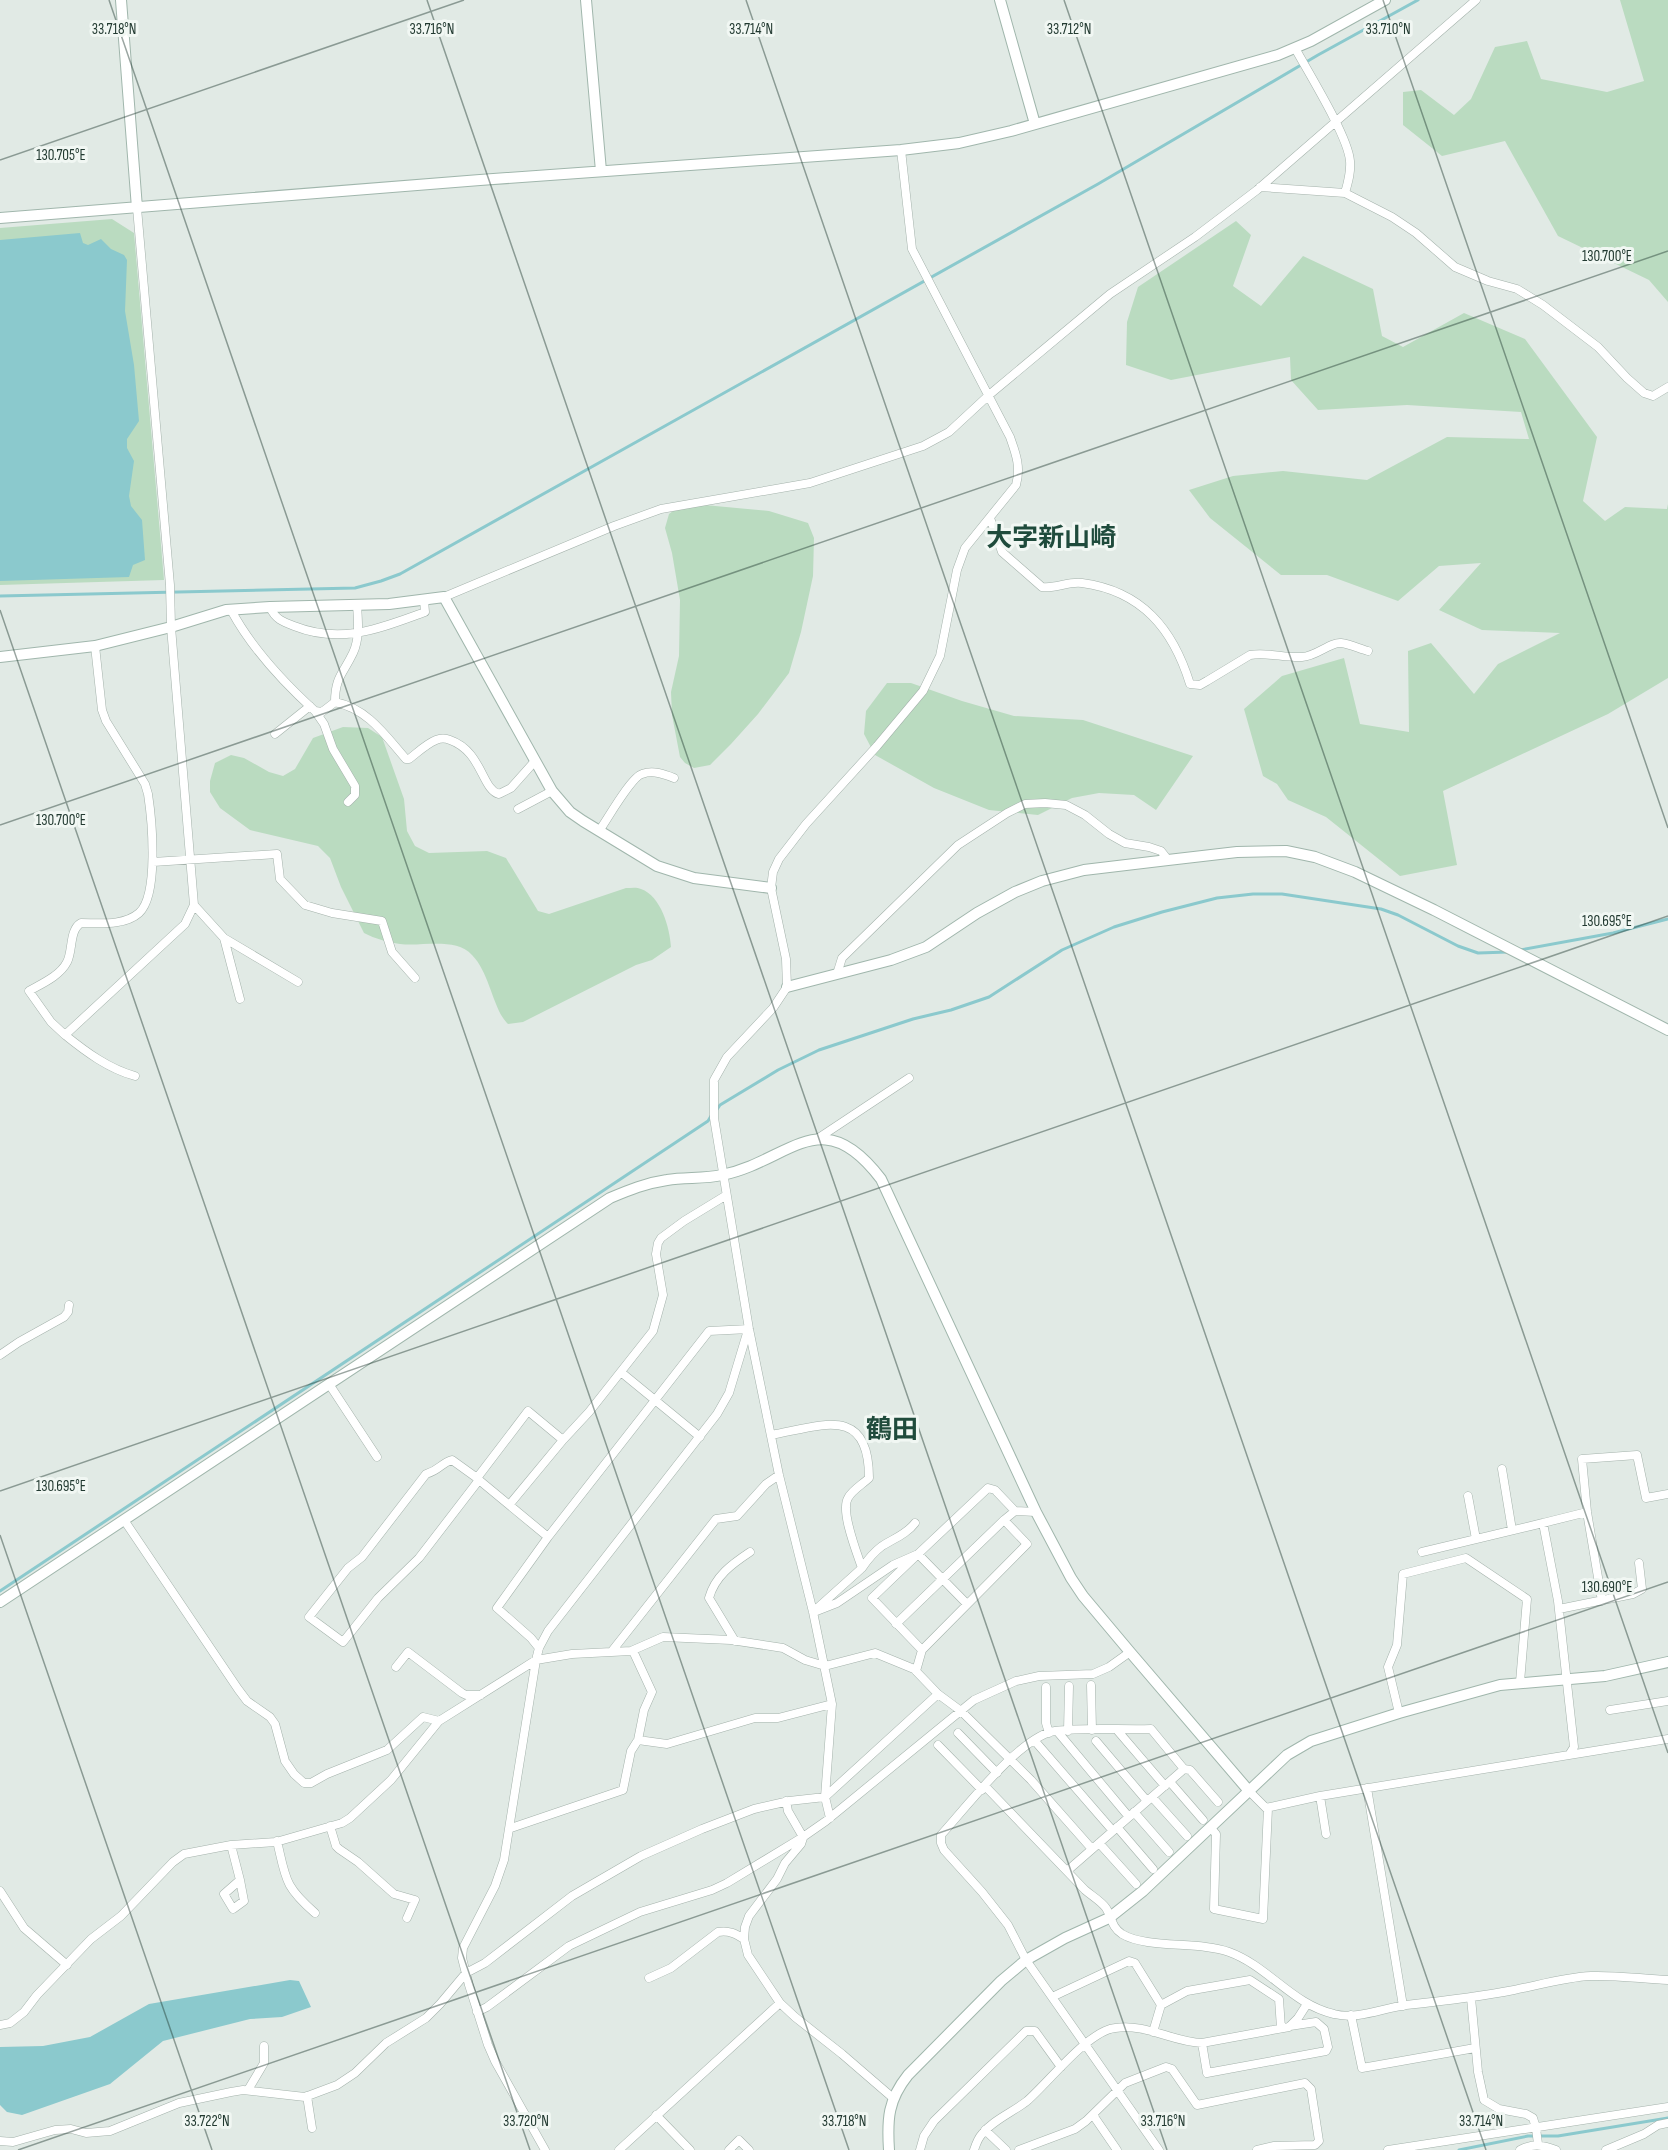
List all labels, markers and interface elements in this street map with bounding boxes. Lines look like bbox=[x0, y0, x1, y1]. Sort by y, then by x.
text: 33.718°N bbox=[92, 20, 136, 39]
text: 33.716°N bbox=[410, 20, 454, 39]
text: 33.714°N bbox=[729, 20, 773, 39]
text: 33.712°N bbox=[1047, 20, 1091, 39]
text: 33.710°N bbox=[1365, 20, 1411, 39]
text: 130.705°E bbox=[36, 146, 86, 165]
text: 130.700°E bbox=[1582, 247, 1632, 266]
district label: 大字新山崎 bbox=[986, 523, 1116, 554]
text: 130.700°E bbox=[36, 811, 86, 830]
text: 130.695°E bbox=[1582, 912, 1632, 931]
district label: 鶴田 bbox=[866, 1415, 918, 1446]
text: 130.695°E bbox=[36, 1477, 86, 1496]
text: 130.690°E bbox=[1582, 1578, 1632, 1597]
text: 33.722°N bbox=[184, 2112, 230, 2131]
text: 33.720°N bbox=[503, 2112, 549, 2131]
text: 33.718°N bbox=[822, 2112, 866, 2131]
text: 33.716°N bbox=[1141, 2112, 1185, 2131]
text: 33.714°N bbox=[1459, 2112, 1503, 2131]

